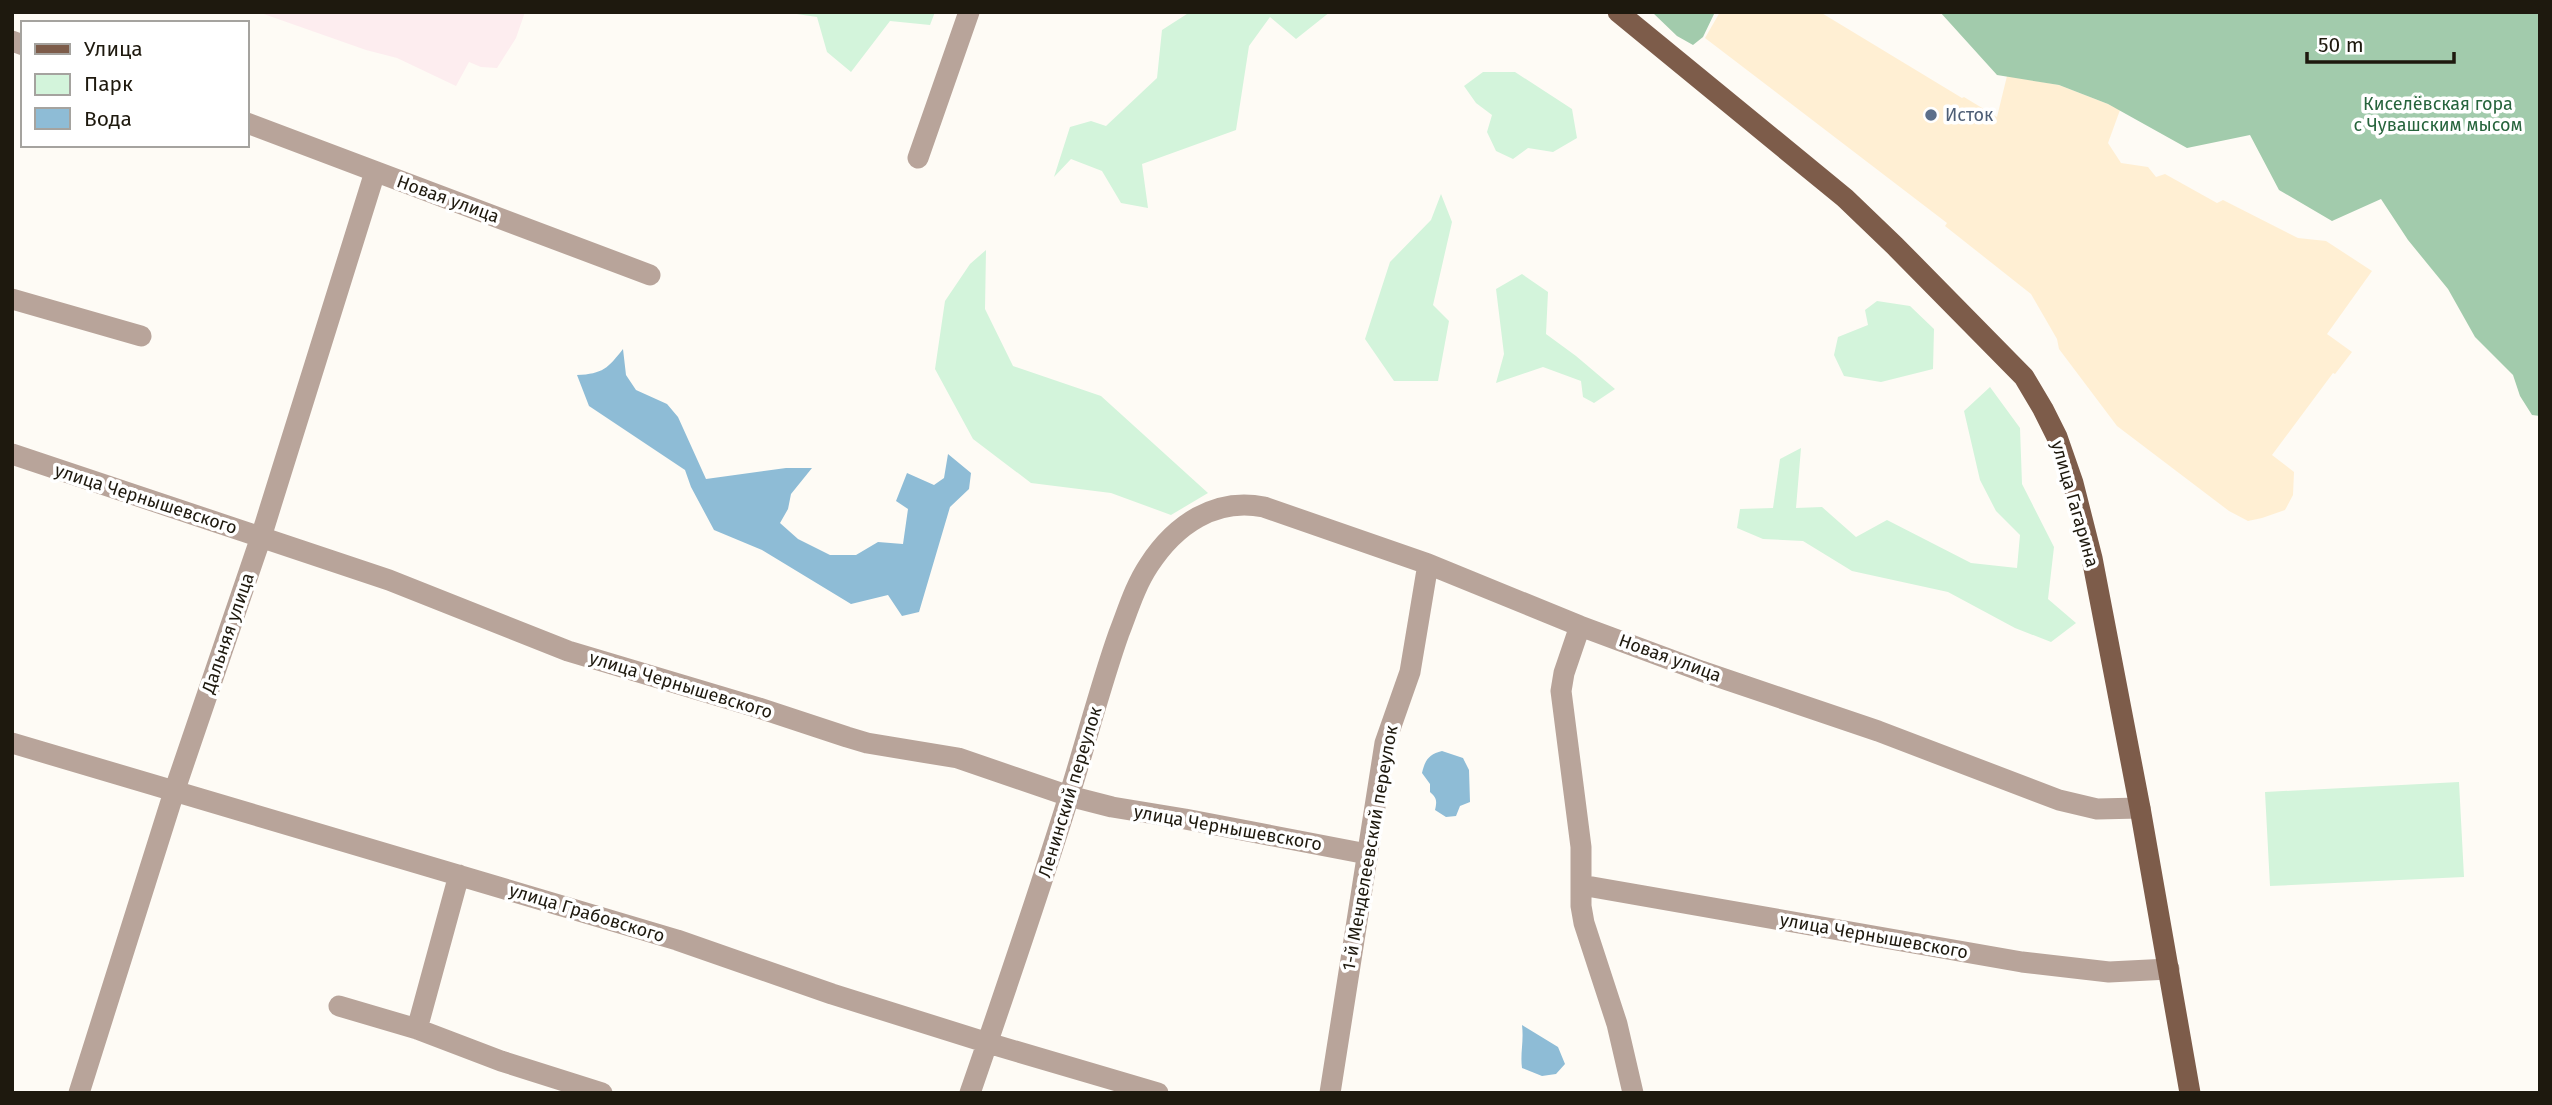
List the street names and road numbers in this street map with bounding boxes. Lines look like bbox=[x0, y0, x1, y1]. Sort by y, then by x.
street label: Новая улица bbox=[394, 170, 502, 228]
street label: улица Гагарина bbox=[2046, 438, 2104, 570]
street label: улица Чернышевского bbox=[52, 459, 240, 539]
street label: Дальняя улица bbox=[197, 570, 259, 697]
street label: Новая улица bbox=[1616, 629, 1724, 687]
street label: улица Чернышевского bbox=[587, 647, 775, 723]
street label: Ленинский переулок bbox=[1033, 703, 1107, 880]
street label: 1-й Менделеевский переулок bbox=[1338, 723, 1403, 972]
street label: улица Чернышевского bbox=[1132, 801, 1324, 855]
street label: улица Грабовского bbox=[507, 879, 667, 947]
street label: улица Чернышевского bbox=[1778, 909, 1970, 963]

